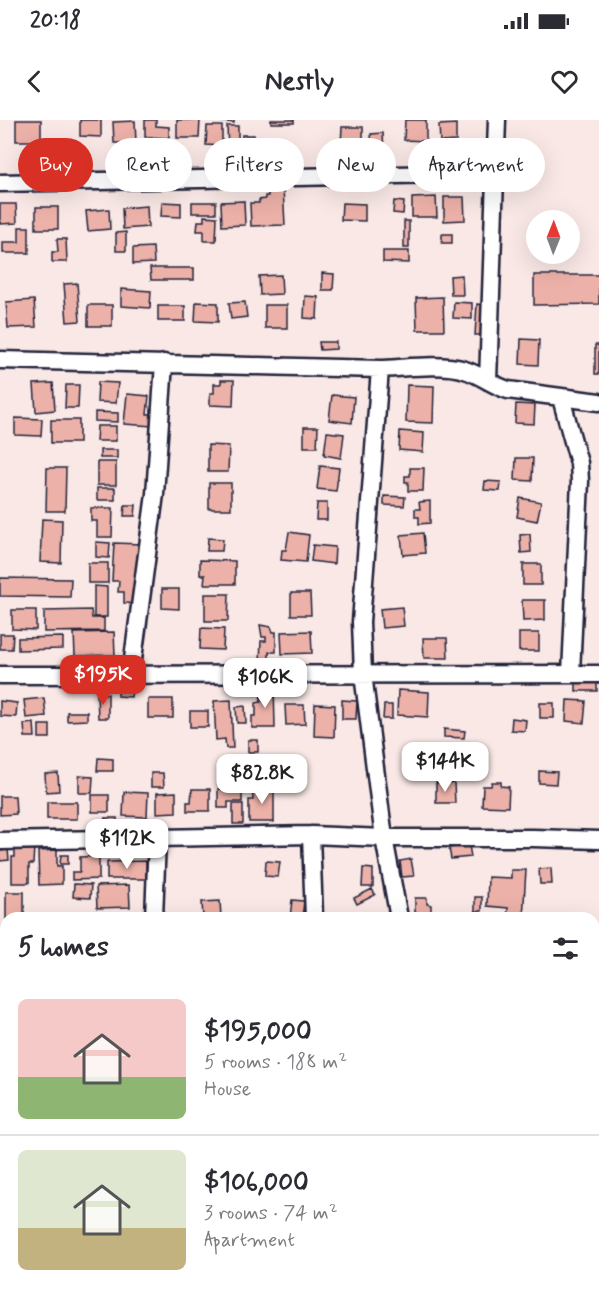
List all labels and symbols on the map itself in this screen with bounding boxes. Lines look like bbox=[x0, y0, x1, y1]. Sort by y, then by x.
north arrow bbox=[526, 210, 580, 264]
pin: $195K bbox=[61, 655, 145, 706]
pin: $106K bbox=[223, 658, 307, 709]
pin: $144K bbox=[403, 742, 487, 793]
pin: $82.8K bbox=[213, 754, 311, 805]
pin: $112K bbox=[85, 819, 169, 870]

